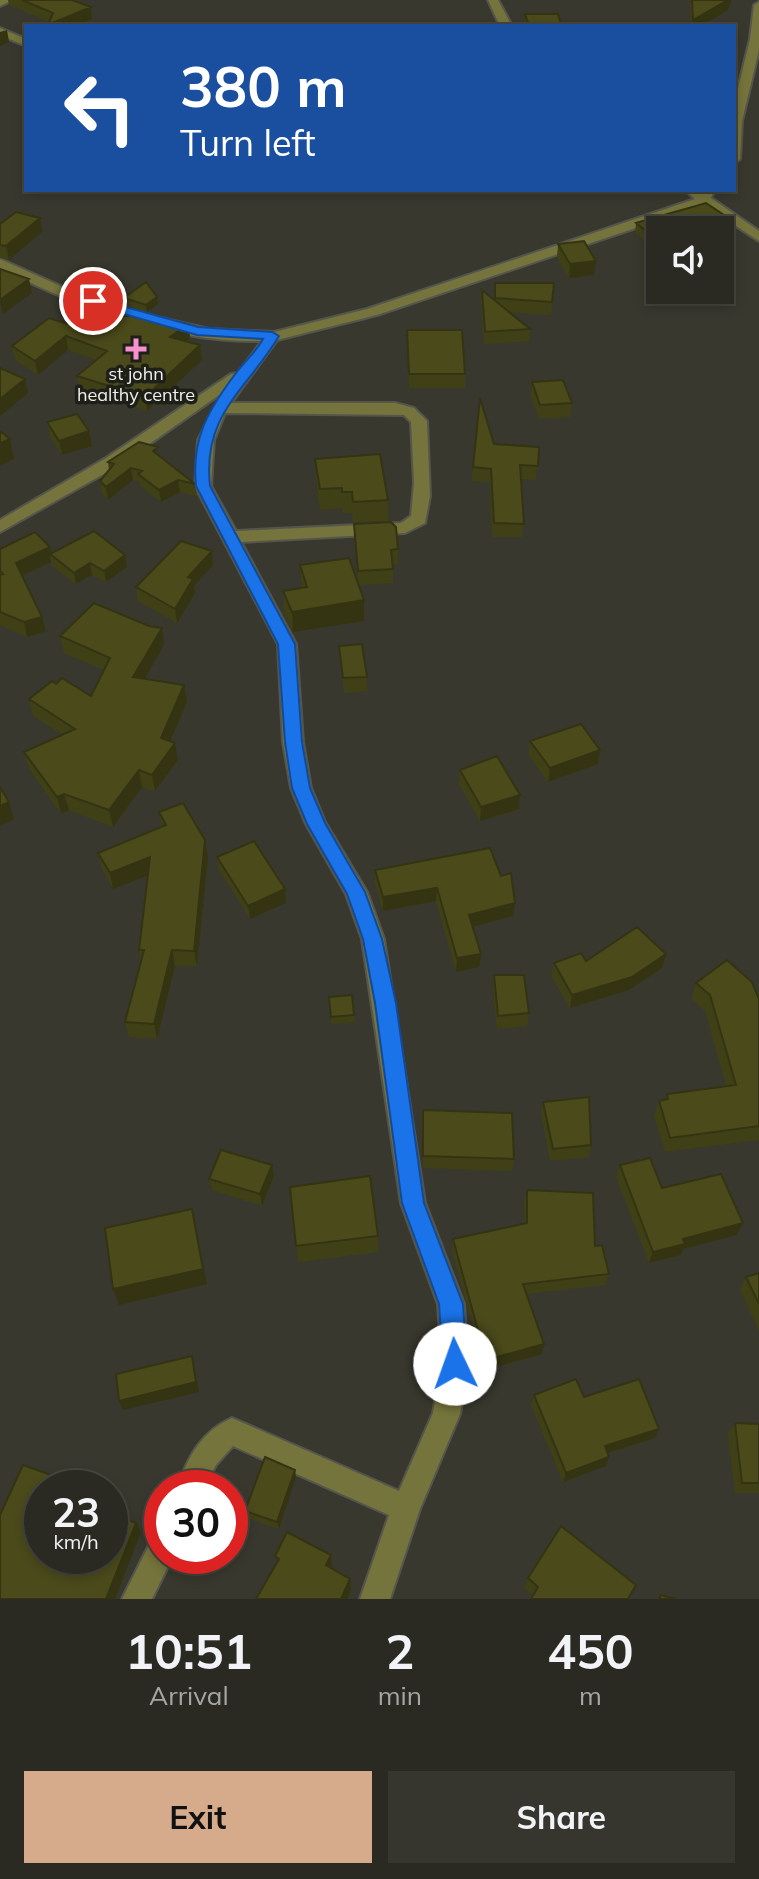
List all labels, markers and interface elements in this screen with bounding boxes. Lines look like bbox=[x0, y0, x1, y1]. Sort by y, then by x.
text: 380 m bbox=[180, 51, 347, 121]
icon: left bbox=[48, 56, 152, 160]
text: Turn left bbox=[180, 120, 316, 165]
map controls bbox=[646, 216, 734, 304]
button: sound bbox=[646, 216, 734, 304]
pin bbox=[59, 267, 127, 335]
icon: arrive bbox=[71, 279, 115, 323]
marker: st john healthy centre bbox=[125, 338, 147, 360]
place label: st john healthy centre bbox=[77, 362, 195, 406]
position arrow bbox=[413, 1322, 497, 1406]
speed limit sign: 30 bbox=[144, 1470, 248, 1574]
text: 23 bbox=[52, 1487, 100, 1537]
text: km/h bbox=[53, 1529, 99, 1554]
text: 10:51 bbox=[125, 1621, 252, 1681]
text: 2 bbox=[385, 1621, 414, 1681]
text: 450 bbox=[547, 1621, 634, 1681]
text: Arrival bbox=[149, 1679, 229, 1712]
text: min bbox=[378, 1679, 422, 1712]
text: m bbox=[579, 1679, 602, 1712]
button: Exit bbox=[24, 1771, 372, 1863]
button: Share bbox=[388, 1771, 735, 1863]

